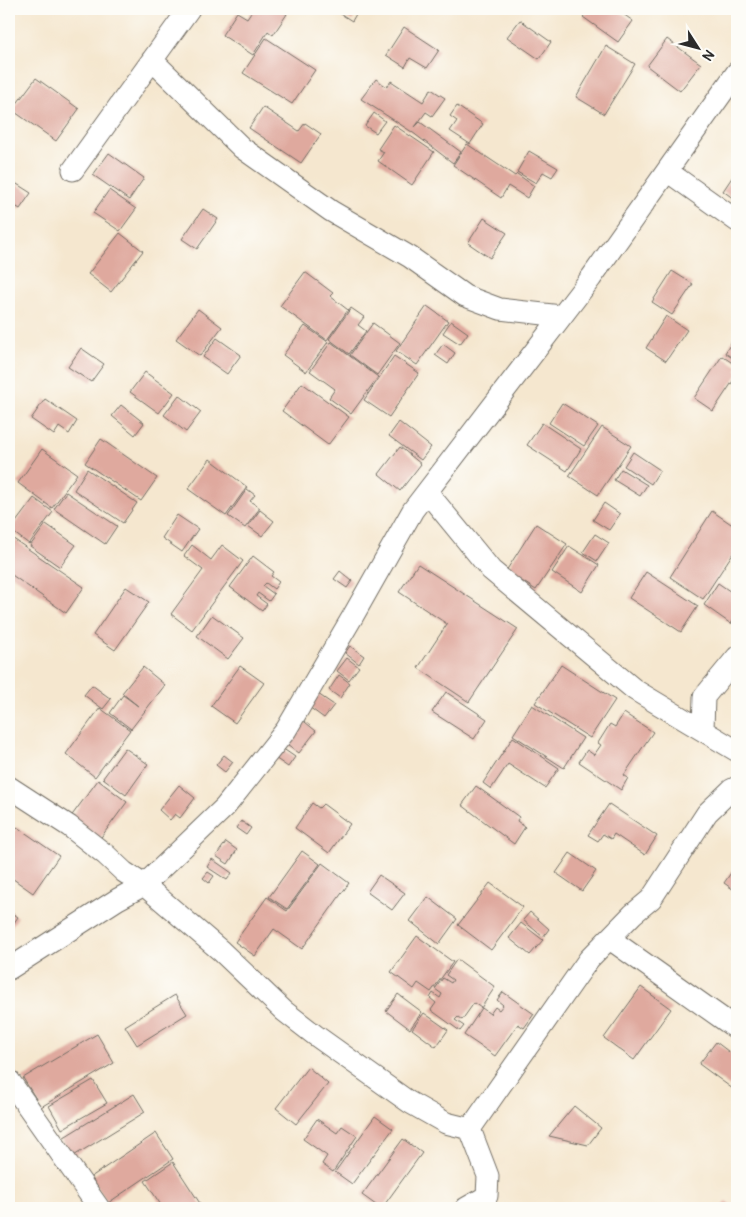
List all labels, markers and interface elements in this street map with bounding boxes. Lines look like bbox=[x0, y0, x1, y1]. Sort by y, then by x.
north arrow bbox=[674, 22, 724, 72]
text: N bbox=[698, 47, 718, 64]

